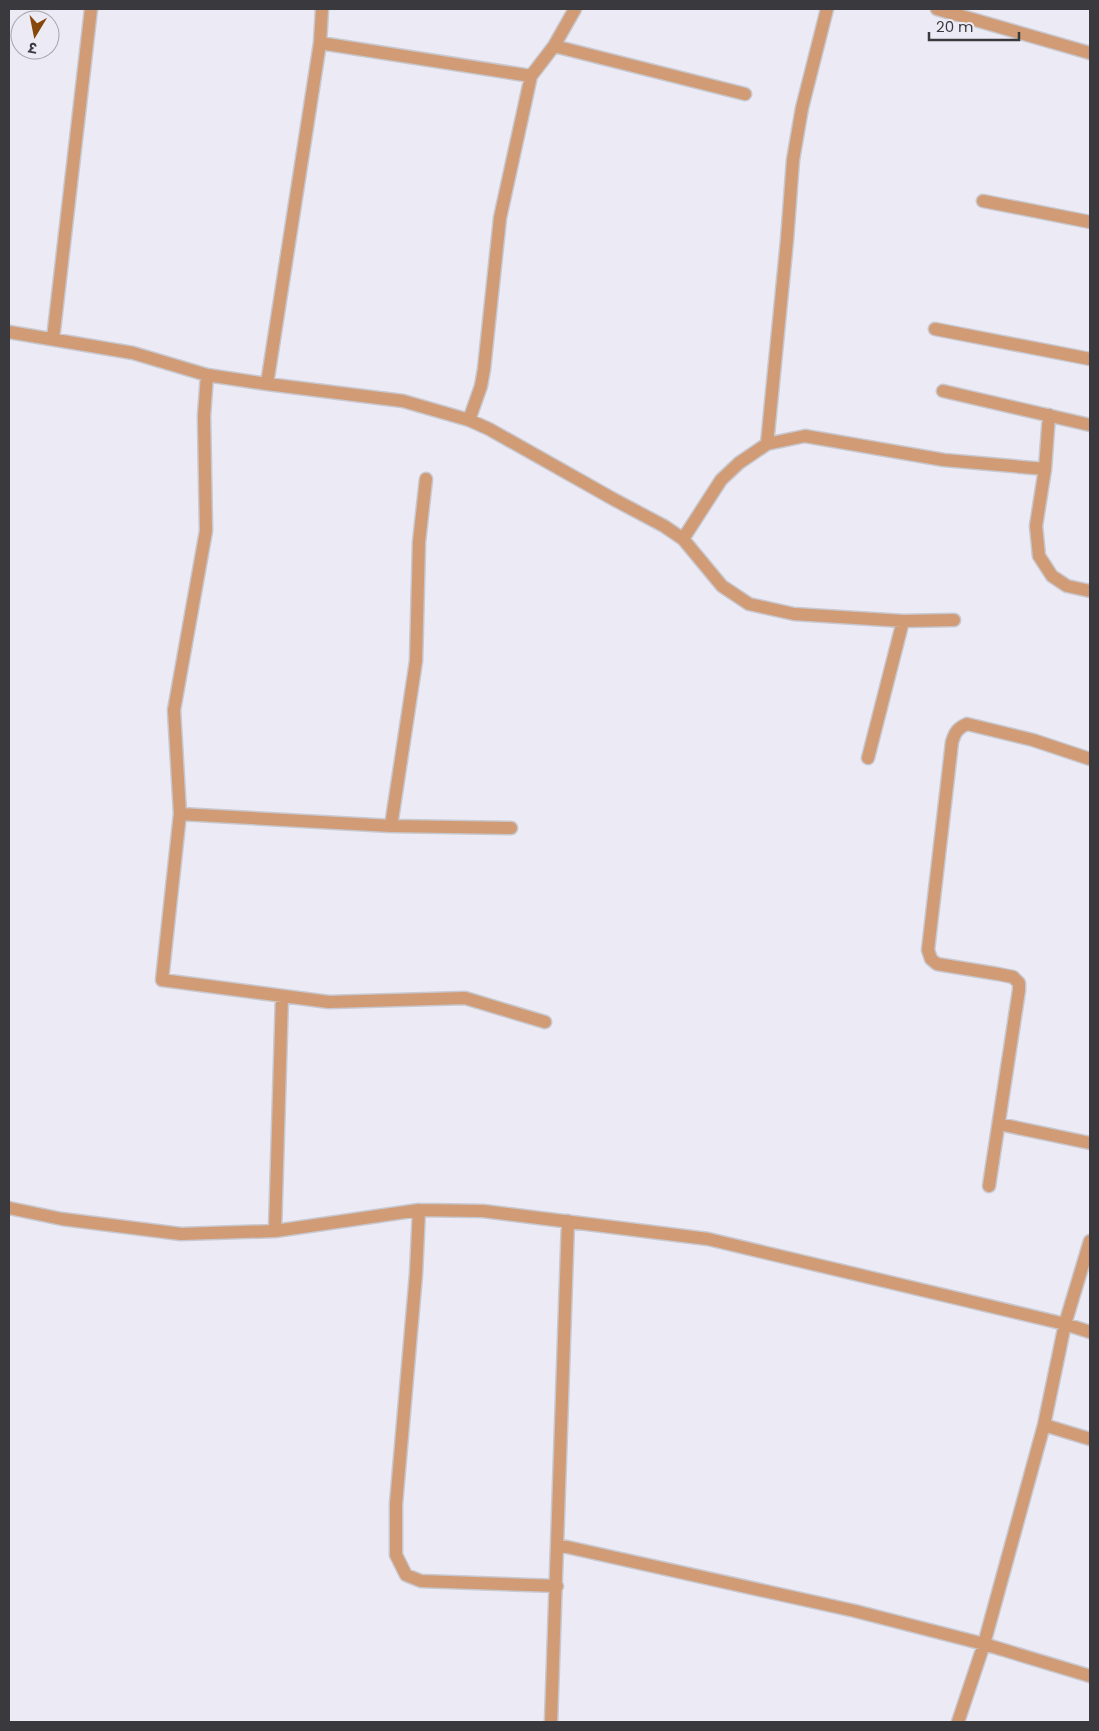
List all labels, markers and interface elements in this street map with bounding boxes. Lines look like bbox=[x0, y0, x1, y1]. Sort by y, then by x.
north arrow bbox=[10, 10, 60, 60]
scale bar bbox=[929, 10, 1019, 42]
text: 20 m bbox=[936, 16, 974, 37]
text: उ bbox=[26, 37, 39, 59]

